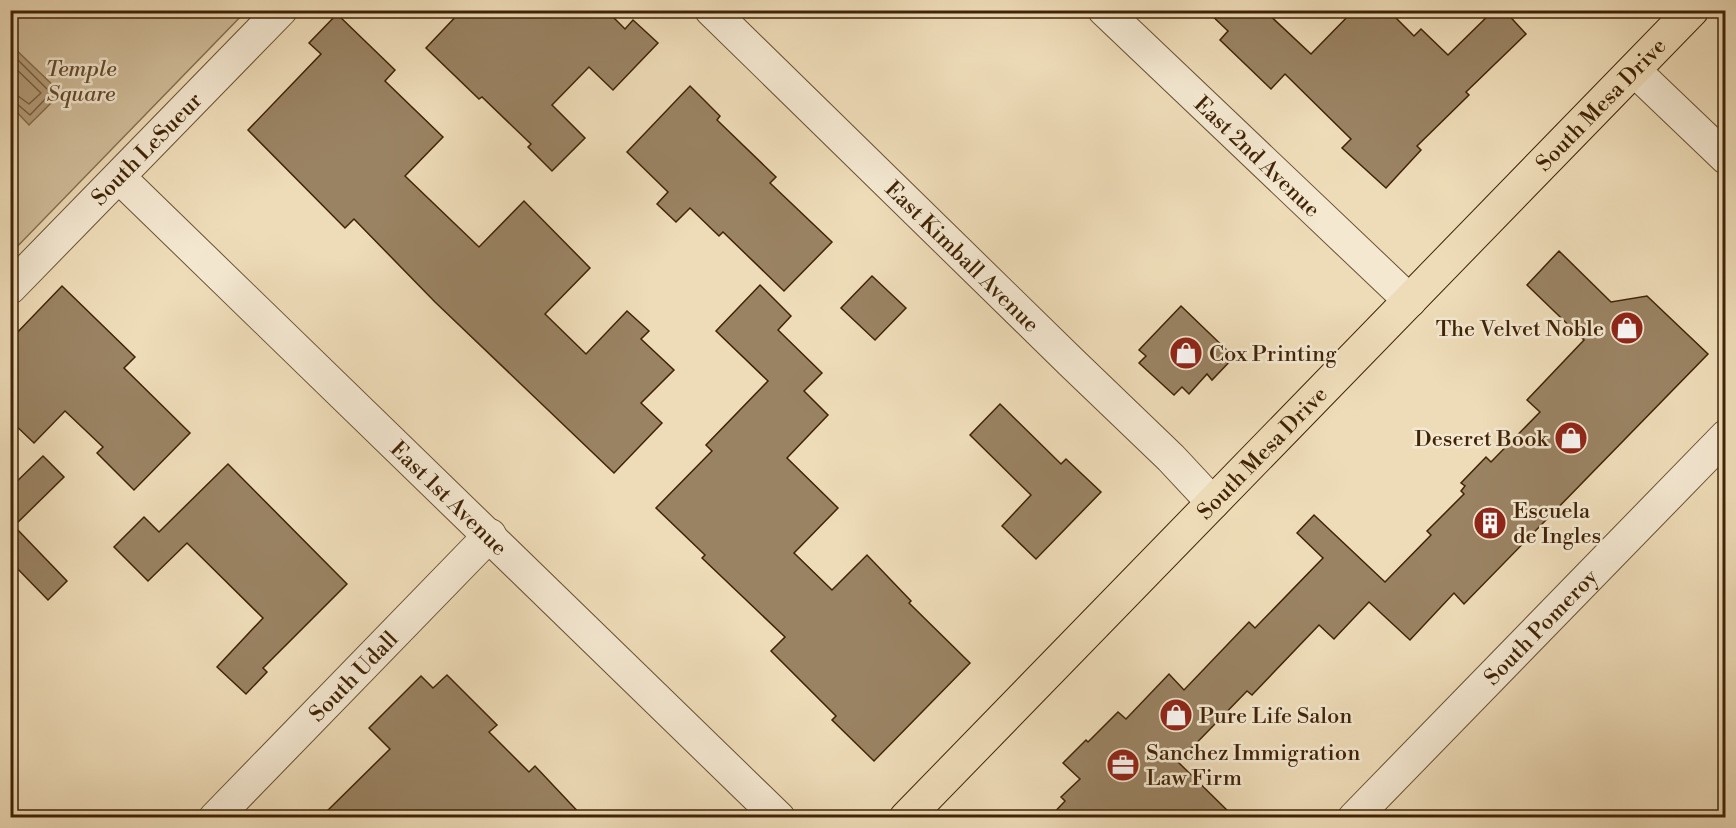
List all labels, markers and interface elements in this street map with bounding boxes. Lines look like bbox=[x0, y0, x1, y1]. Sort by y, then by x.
street label: South Mesa Drive bbox=[1531, 33, 1672, 177]
park label: Temple Square bbox=[45, 56, 117, 108]
street label: South LeSueur bbox=[86, 87, 208, 212]
street label: East 2nd Avenue bbox=[1188, 91, 1325, 223]
street label: East Kimball Avenue bbox=[879, 176, 1044, 338]
shop icon: The Velvet Noble bbox=[1609, 310, 1645, 346]
place label: The Velvet Noble bbox=[1436, 316, 1604, 343]
shop icon: Cox Printing bbox=[1168, 335, 1204, 371]
place label: Cox Printing bbox=[1209, 341, 1337, 368]
street label: South Mesa Drive bbox=[1192, 381, 1333, 526]
shop icon: Deseret Book bbox=[1553, 420, 1589, 456]
place label: Deseret Book bbox=[1415, 426, 1550, 453]
street label: East 1st Avenue bbox=[384, 436, 512, 562]
place label: Escuela de Ingles bbox=[1513, 498, 1601, 550]
building icon: Escuela de Ingles bbox=[1472, 505, 1508, 541]
street label: South Pomeroy bbox=[1479, 564, 1604, 691]
street label: South Udall bbox=[304, 626, 404, 728]
shop icon: Pure Life Salon bbox=[1158, 697, 1194, 733]
place label: Pure Life Salon bbox=[1199, 703, 1352, 730]
place label: Sanchez Immigration Law Firm bbox=[1146, 740, 1360, 792]
office icon: Sanchez Immigration Law Firm bbox=[1105, 747, 1141, 783]

